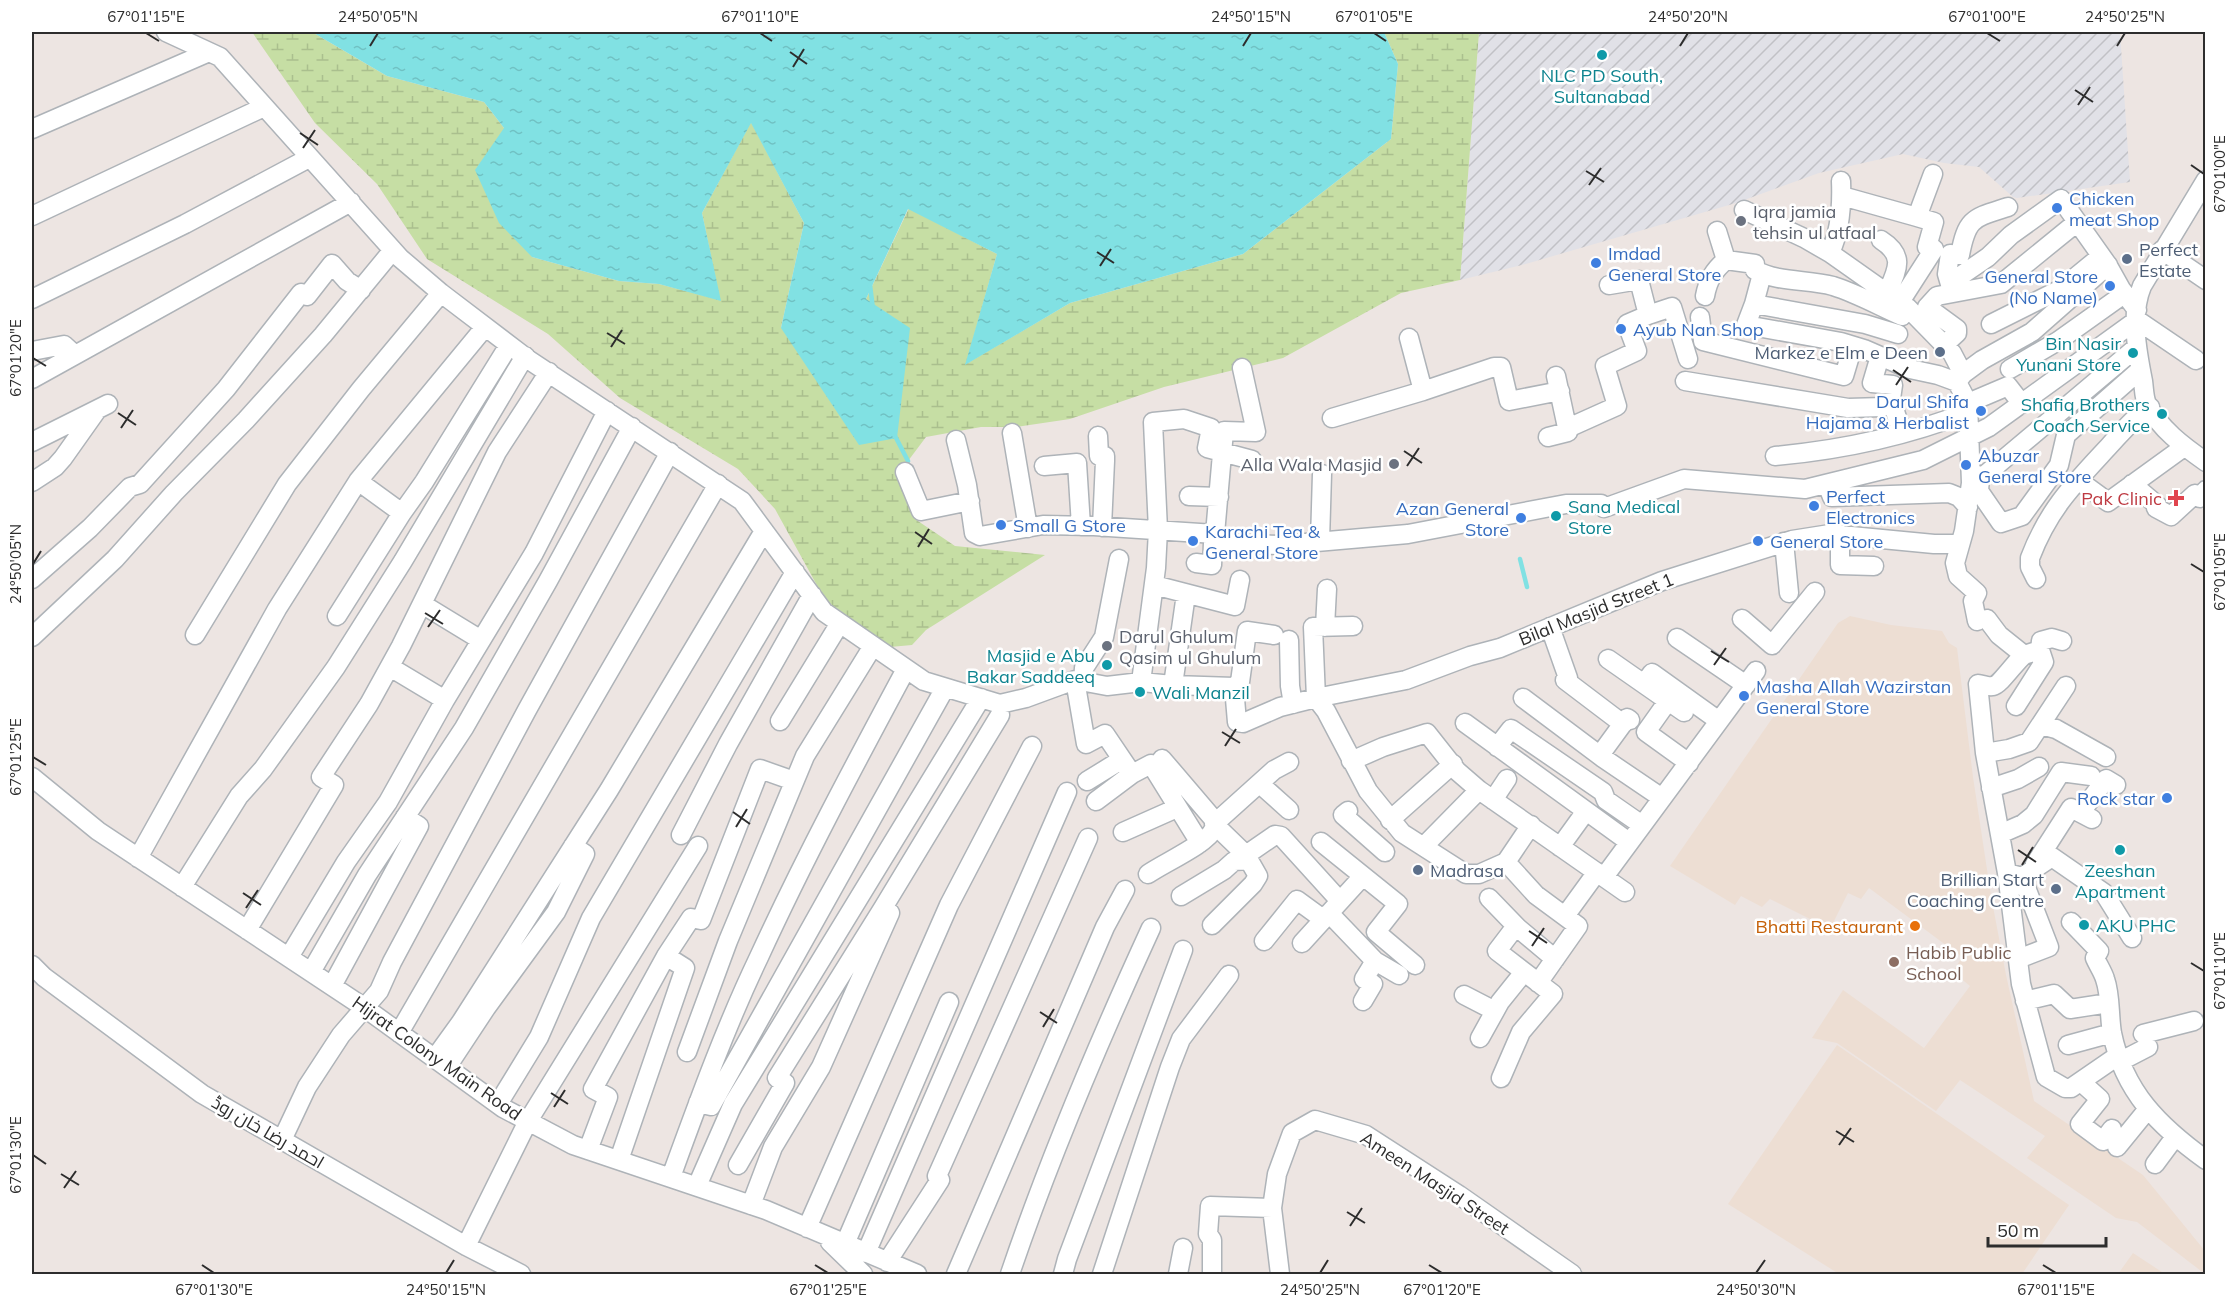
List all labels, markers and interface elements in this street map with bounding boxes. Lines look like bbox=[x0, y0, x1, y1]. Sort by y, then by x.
text: 67°01'15"E bbox=[107, 7, 185, 26]
text: 24°50'05"N bbox=[338, 7, 418, 26]
text: 67°01'10"E bbox=[721, 7, 799, 26]
text: 24°50'15"N bbox=[1211, 7, 1291, 26]
text: 67°01'05"E bbox=[1335, 7, 1413, 26]
text: 24°50'20"N bbox=[1648, 7, 1728, 26]
text: 67°01'00"E bbox=[1948, 7, 2026, 26]
text: 24°50'25"N bbox=[2085, 7, 2165, 26]
marker: NLC PD South, Sultanabad bbox=[1595, 48, 1609, 62]
place label: NLC PD South, Sultanabad bbox=[1541, 64, 1663, 108]
text: 67°01'00"E bbox=[2210, 135, 2229, 213]
place label: Chicken meat Shop bbox=[2069, 187, 2159, 231]
place label: Iqra jamia tehsin ul atfaal bbox=[1753, 200, 1876, 244]
marker: Chicken meat Shop bbox=[2050, 201, 2064, 215]
marker: Iqra jamia tehsin ul atfaal bbox=[1734, 214, 1748, 228]
place label: Perfect Estate bbox=[2139, 238, 2198, 282]
place label: Imdad General Store bbox=[1608, 242, 1721, 286]
marker: Perfect Estate bbox=[2120, 252, 2134, 266]
marker: Imdad General Store bbox=[1589, 256, 1603, 270]
place label: General Store (No Name) bbox=[1985, 265, 2098, 309]
marker: General Store (No Name) bbox=[2103, 279, 2117, 293]
place label: Ayub Nan Shop bbox=[1633, 318, 1764, 341]
text: 67°01'20"E bbox=[6, 319, 25, 397]
marker: Ayub Nan Shop bbox=[1614, 322, 1628, 336]
place label: Bin Nasir Yunani Store bbox=[2015, 332, 2121, 376]
place label: Markez e Elm e Deen bbox=[1754, 341, 1928, 364]
marker: Markez e Elm e Deen bbox=[1933, 345, 1947, 359]
marker: Bin Nasir Yunani Store bbox=[2126, 346, 2140, 360]
place label: Darul Shifa Hajama & Herbalist bbox=[1806, 390, 1969, 434]
place label: Shafiq Brothers Coach Service bbox=[2021, 393, 2150, 437]
marker: Darul Shifa Hajama & Herbalist bbox=[1974, 404, 1988, 418]
marker: Shafiq Brothers Coach Service bbox=[2155, 407, 2169, 421]
place label: Abuzar General Store bbox=[1978, 444, 2091, 488]
place label: Alla Wala Masjid bbox=[1241, 453, 1382, 476]
marker: Alla Wala Masjid bbox=[1387, 457, 1401, 471]
marker: Abuzar General Store bbox=[1959, 458, 1973, 472]
place label: Perfect Electronics bbox=[1826, 485, 1915, 529]
place label: Pak Clinic bbox=[2081, 487, 2162, 510]
marker: Pak Clinic bbox=[2167, 489, 2185, 507]
place label: Sana Medical Store bbox=[1568, 495, 1680, 539]
place label: Azan General Store bbox=[1396, 497, 1509, 541]
marker: Perfect Electronics bbox=[1807, 499, 1821, 513]
marker: Sana Medical Store bbox=[1549, 509, 1563, 523]
marker: Azan General Store bbox=[1514, 511, 1528, 525]
place label: Small G Store bbox=[1013, 514, 1126, 537]
marker: Small G Store bbox=[994, 518, 1008, 532]
place label: Karachi Tea & General Store bbox=[1205, 520, 1321, 564]
text: 24°50'05"N bbox=[6, 524, 25, 604]
place label: General Store bbox=[1770, 530, 1883, 553]
text: 67°01'05"E bbox=[2210, 533, 2229, 611]
marker: Karachi Tea & General Store bbox=[1186, 534, 1200, 548]
marker: General Store bbox=[1751, 534, 1765, 548]
street label: Bilal Masjid Street 1 bbox=[1515, 567, 1677, 651]
place label: Darul Ghulum Qasim ul Ghulum bbox=[1119, 625, 1261, 669]
marker: Darul Ghulum Qasim ul Ghulum bbox=[1100, 639, 1114, 653]
place label: Masjid e Abu Bakar Saddeeq bbox=[967, 644, 1095, 688]
marker: Masjid e Abu Bakar Saddeeq bbox=[1100, 658, 1114, 672]
place label: Masha Allah Wazirstan General Store bbox=[1756, 675, 1951, 719]
place label: Wali Manzil bbox=[1152, 681, 1250, 704]
marker: Wali Manzil bbox=[1133, 685, 1147, 699]
marker: Masha Allah Wazirstan General Store bbox=[1737, 689, 1751, 703]
text: 67°01'25"E bbox=[6, 718, 25, 796]
place label: Rock star bbox=[2077, 787, 2155, 810]
marker: Rock star bbox=[2160, 791, 2174, 805]
marker: Zeeshan Apartment bbox=[2113, 843, 2127, 857]
place label: Madrasa bbox=[1430, 859, 1504, 882]
place label: Zeeshan Apartment bbox=[2075, 859, 2165, 903]
marker: Madrasa bbox=[1411, 863, 1425, 877]
place label: Brillian Start Coaching Centre bbox=[1907, 868, 2044, 912]
marker: Brillian Start Coaching Centre bbox=[2049, 882, 2063, 896]
place label: AKU PHC bbox=[2096, 914, 2176, 937]
place label: Bhatti Restaurant bbox=[1756, 915, 1903, 938]
marker: AKU PHC bbox=[2077, 918, 2091, 932]
marker: Bhatti Restaurant bbox=[1908, 919, 1922, 933]
text: 67°01'10"E bbox=[2210, 932, 2229, 1010]
place label: Habib Public School bbox=[1906, 941, 2012, 985]
marker: Habib Public School bbox=[1887, 955, 1901, 969]
street label: Hijrat Colony Main Road bbox=[348, 991, 526, 1125]
street label: احمد رضا خان روڈ bbox=[208, 1091, 328, 1173]
text: 67°01'30"E bbox=[6, 1116, 25, 1194]
street label: Ameen Masjid Street bbox=[1356, 1126, 1514, 1240]
scale bar bbox=[1988, 1210, 2106, 1248]
text: 50 m bbox=[1997, 1219, 2039, 1242]
text: 67°01'30"E bbox=[175, 1280, 253, 1299]
text: 24°50'15"N bbox=[406, 1280, 486, 1299]
text: 67°01'25"E bbox=[789, 1280, 867, 1299]
text: 24°50'25"N bbox=[1280, 1280, 1360, 1299]
text: 67°01'20"E bbox=[1403, 1280, 1481, 1299]
text: 24°50'30"N bbox=[1716, 1280, 1796, 1299]
text: 67°01'15"E bbox=[2017, 1280, 2095, 1299]

